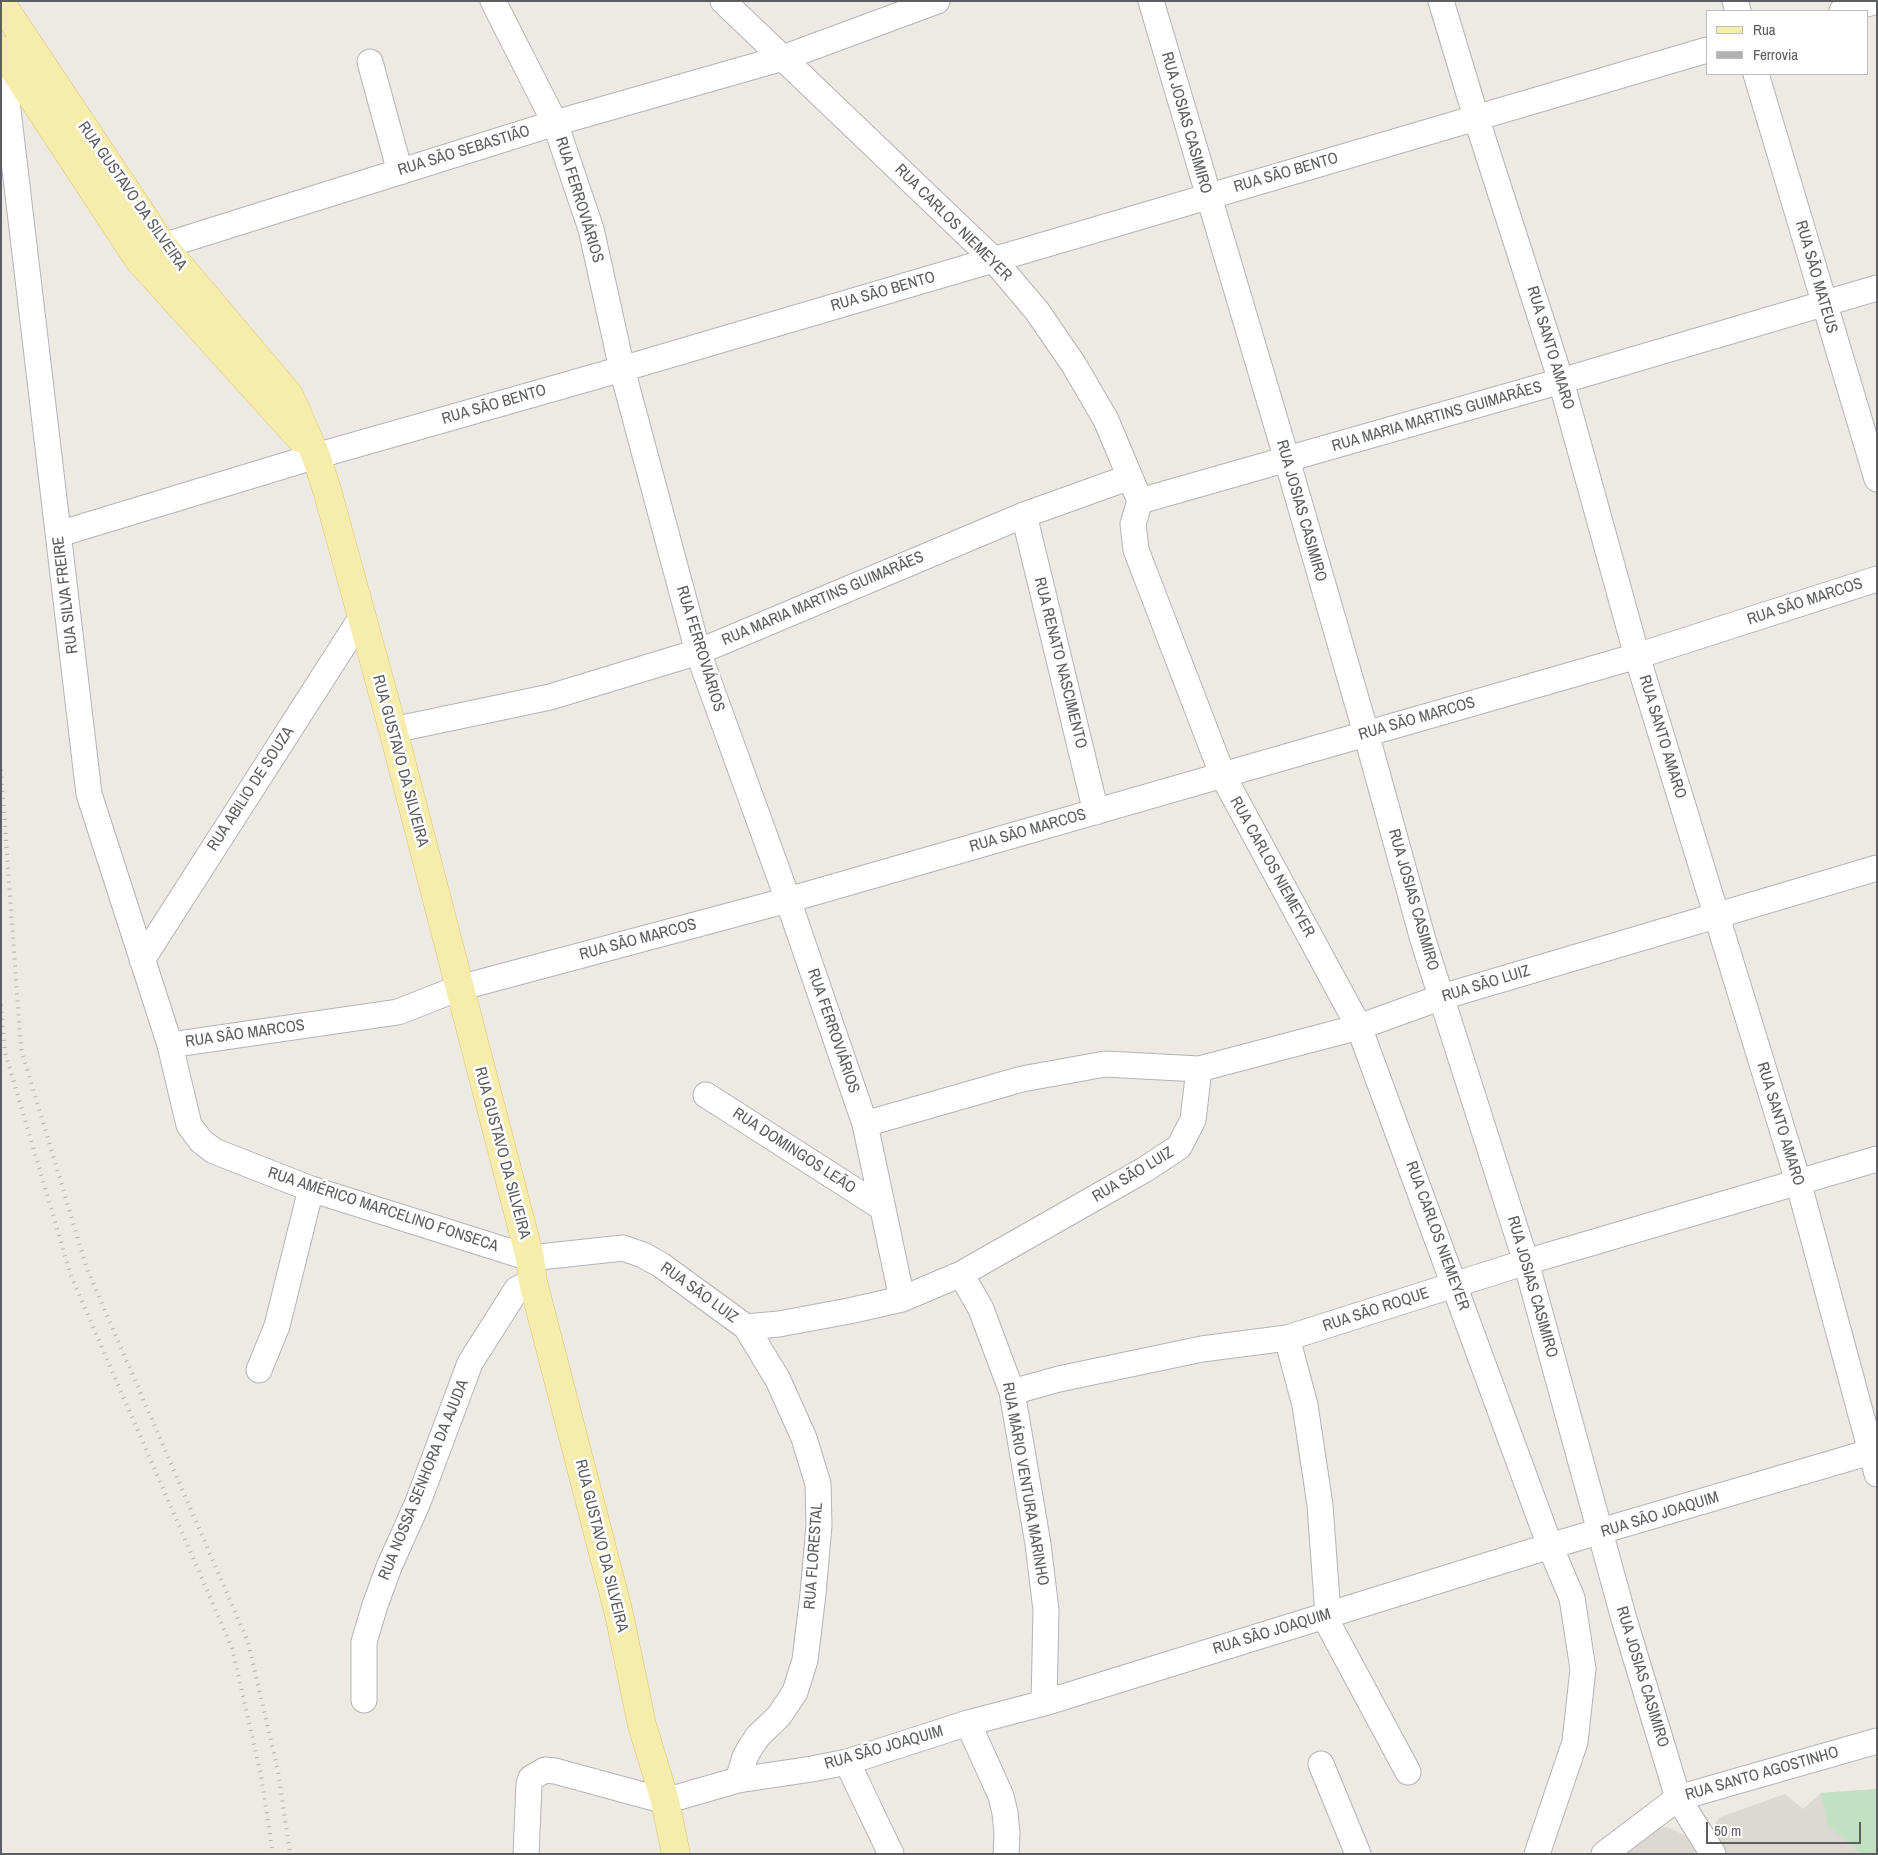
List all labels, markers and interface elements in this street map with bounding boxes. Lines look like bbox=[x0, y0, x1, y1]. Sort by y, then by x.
legend bbox=[1706, 10, 1868, 75]
text: Rua bbox=[1753, 19, 1776, 40]
text: Ferrovia bbox=[1753, 44, 1798, 65]
street label: RUA JOSIAS CASIMIRO bbox=[1157, 50, 1215, 196]
street label: RUA GUSTAVO DA SILVEIRA bbox=[73, 118, 191, 274]
street label: RUA SÃO SEBASTIÃO bbox=[396, 122, 532, 180]
street label: RUA FERROVIÁRIOS bbox=[551, 135, 607, 265]
street label: RUA SÃO BENTO bbox=[1232, 149, 1340, 197]
street label: RUA CARLOS NIEMEYER bbox=[891, 161, 1015, 285]
street label: RUA SÃO MATEUS bbox=[1791, 218, 1841, 336]
street label: RUA SÃO BENTO bbox=[829, 268, 937, 316]
street label: RUA SANTO AMARO bbox=[1522, 284, 1578, 412]
street label: RUA MARIA MARTINS GUIMARÃES bbox=[1330, 378, 1544, 456]
street label: RUA SÃO BENTO bbox=[440, 381, 548, 429]
street label: RUA JOSIAS CASIMIRO bbox=[1272, 438, 1330, 584]
street label: RUA SILVA FREIRE bbox=[49, 535, 83, 655]
street label: RUA MARIA MARTINS GUIMARÃES bbox=[719, 548, 927, 650]
street label: RUA SÃO MARCOS bbox=[1745, 574, 1865, 630]
street label: RUA RENATO NASCIMENTO bbox=[1029, 575, 1091, 751]
street label: RUA FERROVIÁRIOS bbox=[672, 584, 728, 714]
street label: RUA GUSTAVO DA SILVEIRA bbox=[368, 673, 432, 849]
street label: RUA SANTO AMARO bbox=[1634, 673, 1690, 801]
street label: RUA SÃO MARCOS bbox=[1357, 693, 1477, 745]
street label: RUA ABILIO DE SOUZA bbox=[204, 723, 298, 855]
street label: RUA CARLOS NIEMEYER bbox=[1225, 793, 1319, 941]
street label: RUA SÃO MARCOS bbox=[968, 805, 1088, 857]
street label: RUA JOSIAS CASIMIRO bbox=[1384, 827, 1442, 973]
street label: RUA SÃO MARCOS bbox=[577, 915, 699, 965]
street label: RUA SÃO LUIZ bbox=[1440, 961, 1532, 1007]
street label: RUA FERROVIÁRIOS bbox=[803, 966, 863, 1096]
street label: RUA SÃO MARCOS bbox=[184, 1016, 306, 1052]
street label: RUA SANTO AMARO bbox=[1752, 1060, 1808, 1188]
street label: RUA GUSTAVO DA SILVEIRA bbox=[470, 1065, 534, 1241]
street label: RUA DOMINGOS LEÃO bbox=[729, 1104, 859, 1198]
street label: RUA SÃO LUIZ bbox=[1089, 1143, 1177, 1207]
street label: RUA CARLOS NIEMEYER bbox=[1401, 1159, 1473, 1313]
street label: RUA AMÉRICO MARCELINO FONSECA bbox=[265, 1164, 501, 1256]
street label: RUA JOSIAS CASIMIRO bbox=[1503, 1214, 1561, 1360]
street label: RUA SÃO LUIZ bbox=[656, 1258, 742, 1328]
street label: RUA SÃO ROQUE bbox=[1320, 1284, 1432, 1336]
street label: RUA NOSSA SENHORA DA AJUDA bbox=[375, 1377, 473, 1583]
street label: RUA MÁRIO VENTURA MARINHO bbox=[998, 1381, 1052, 1587]
street label: RUA GUSTAVO DA SILVEIRA bbox=[570, 1458, 632, 1634]
street label: RUA SÃO JOAQUIM bbox=[1599, 1488, 1721, 1542]
street label: RUA FLORESTAL bbox=[801, 1502, 827, 1610]
street label: RUA JOSIAS CASIMIRO bbox=[1611, 1604, 1673, 1750]
street label: RUA SÃO JOAQUIM bbox=[1211, 1605, 1333, 1659]
street label: RUA SÃO JOAQUIM bbox=[822, 1722, 946, 1774]
street label: RUA SANTO AGOSTINHO bbox=[1683, 1743, 1841, 1805]
scale bar bbox=[1708, 1812, 1863, 1844]
text: 50 m bbox=[1714, 1820, 1741, 1841]

